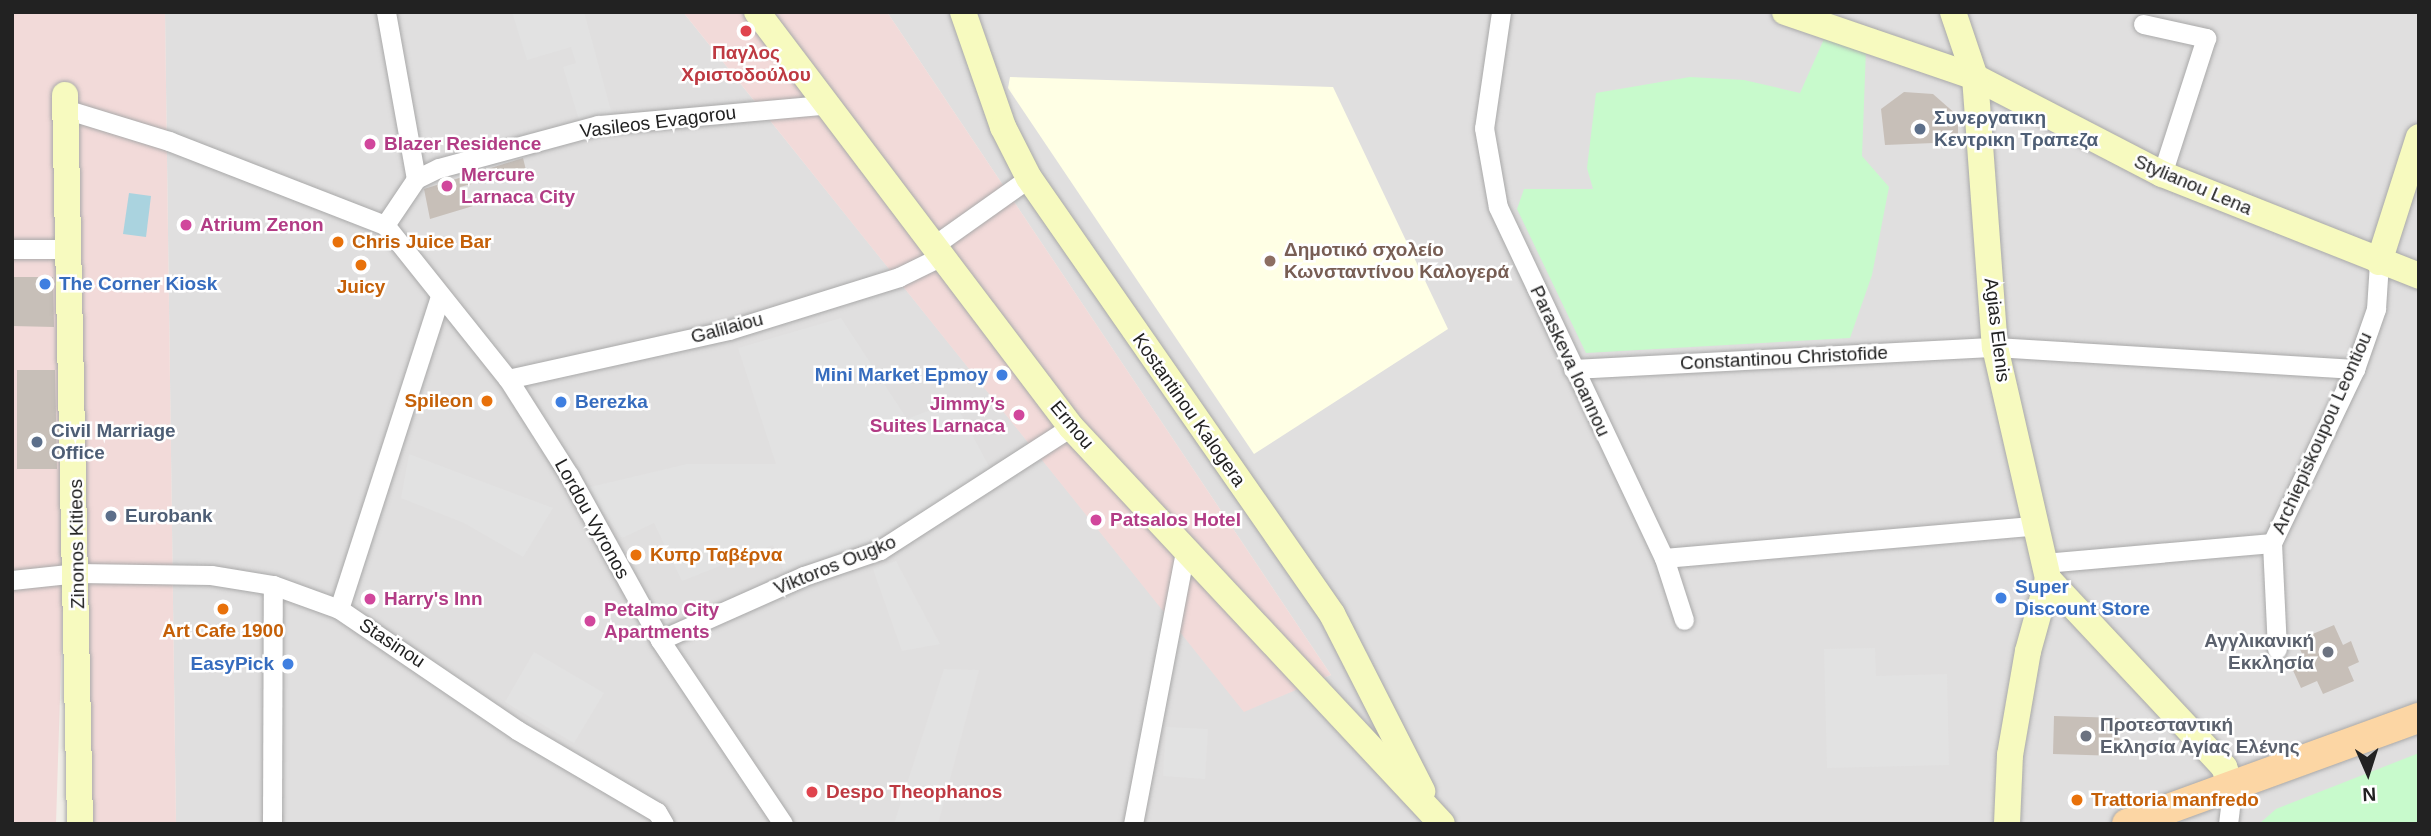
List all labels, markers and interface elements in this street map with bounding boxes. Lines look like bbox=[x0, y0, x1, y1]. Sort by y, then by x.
marker: Παγλος Χριστοδούλου bbox=[738, 23, 754, 39]
place label: Παγλος Χριστοδούλου bbox=[681, 42, 811, 86]
street label: Vasileos Evagorou bbox=[579, 101, 737, 143]
place label: Συνεργατικη Κεντρικη Τραπεζα bbox=[1934, 107, 2098, 151]
marker: Συνεργατικη Κεντρικη Τραπεζα bbox=[1912, 121, 1928, 137]
place label: Blazer Residence bbox=[384, 133, 541, 155]
marker: Blazer Residence bbox=[362, 136, 378, 152]
street label: Stylianou Lena bbox=[2131, 150, 2255, 220]
place label: Mercure Larnaca City bbox=[461, 164, 575, 208]
marker: Mercure Larnaca City bbox=[439, 178, 455, 194]
place label: Atrium Zenon bbox=[200, 214, 323, 236]
marker: Atrium Zenon bbox=[178, 217, 194, 233]
place label: Chris Juice Bar bbox=[352, 231, 491, 253]
marker: Chris Juice Bar bbox=[330, 234, 346, 250]
place label: Δημοτικό σχολείο Κωνσταντίνου Καλογερά bbox=[1284, 239, 1509, 283]
marker: Δημοτικό σχολείο Κωνσταντίνου Καλογερά bbox=[1262, 253, 1278, 269]
marker: Juicy bbox=[353, 257, 369, 273]
place label: The Corner Kiosk bbox=[59, 273, 217, 295]
marker: The Corner Kiosk bbox=[37, 276, 53, 292]
place label: Juicy bbox=[337, 276, 385, 298]
street label: Agias Elenis bbox=[1979, 277, 2015, 383]
street label: Paraskeva Ioannou bbox=[1525, 282, 1615, 440]
street label: Galilaiou bbox=[688, 307, 766, 349]
street label: Archiepiskoupou Leontiou bbox=[2267, 328, 2377, 538]
street label: Kostantinou Kalogera bbox=[1128, 329, 1250, 491]
street label: Constantinou Christofide bbox=[1680, 341, 1888, 375]
place label: Mini Market Epmoy bbox=[815, 364, 988, 386]
marker: Mini Market Epmoy bbox=[994, 367, 1010, 383]
place label: Spileon bbox=[404, 390, 473, 412]
place label: Berezka bbox=[575, 391, 648, 413]
marker: Spileon bbox=[479, 393, 495, 409]
place label: Jimmy’s Suites Larnaca bbox=[870, 393, 1005, 437]
marker: Berezka bbox=[553, 394, 569, 410]
street label: Ermou bbox=[1045, 396, 1099, 454]
marker: Jimmy’s Suites Larnaca bbox=[1011, 407, 1027, 423]
place label: Civil Marriage Office bbox=[51, 420, 176, 464]
marker: Civil Marriage Office bbox=[29, 434, 45, 450]
street label: Lordou Vyronos bbox=[550, 455, 634, 583]
street label: Zinonos Kitieos bbox=[64, 479, 90, 609]
place label: Eurobank bbox=[125, 505, 213, 527]
marker: Eurobank bbox=[103, 508, 119, 524]
place label: Patsalos Hotel bbox=[1110, 509, 1241, 531]
marker: Patsalos Hotel bbox=[1088, 512, 1104, 528]
street label: Viktoros Ougko bbox=[771, 530, 899, 600]
place label: Κυπρ Ταβέρνα bbox=[650, 544, 782, 566]
marker: Κυπρ Ταβέρνα bbox=[628, 547, 644, 563]
place label: Super Discount Store bbox=[2015, 576, 2150, 620]
place label: Harry's Inn bbox=[384, 588, 482, 610]
marker: Super Discount Store bbox=[1993, 590, 2009, 606]
marker: Harry's Inn bbox=[362, 591, 378, 607]
place label: Petalmo City Apartments bbox=[604, 599, 719, 643]
marker: Art Cafe 1900 bbox=[215, 601, 231, 617]
street label: Stasinou bbox=[355, 613, 429, 673]
marker: Petalmo City Apartments bbox=[582, 613, 598, 629]
place label: Art Cafe 1900 bbox=[162, 620, 284, 642]
place label: Αγγλικανική Εκκλησία bbox=[2204, 630, 2314, 674]
marker: Αγγλικανική Εκκλησία bbox=[2320, 644, 2336, 660]
place label: EasyPick bbox=[191, 653, 274, 675]
marker: EasyPick bbox=[280, 656, 296, 672]
place label: Προτεσταντική Εκλησία Αγίας Ελένης bbox=[2100, 714, 2300, 758]
marker: Προτεσταντική Εκλησία Αγίας Ελένης bbox=[2078, 728, 2094, 744]
north arrow bbox=[2333, 738, 2403, 808]
place label: Despo Theophanos bbox=[826, 781, 1002, 803]
marker: Despo Theophanos bbox=[804, 784, 820, 800]
text: N bbox=[2362, 784, 2377, 805]
place label: Trattoria manfredo bbox=[2091, 789, 2259, 811]
marker: Trattoria manfredo bbox=[2069, 792, 2085, 808]

